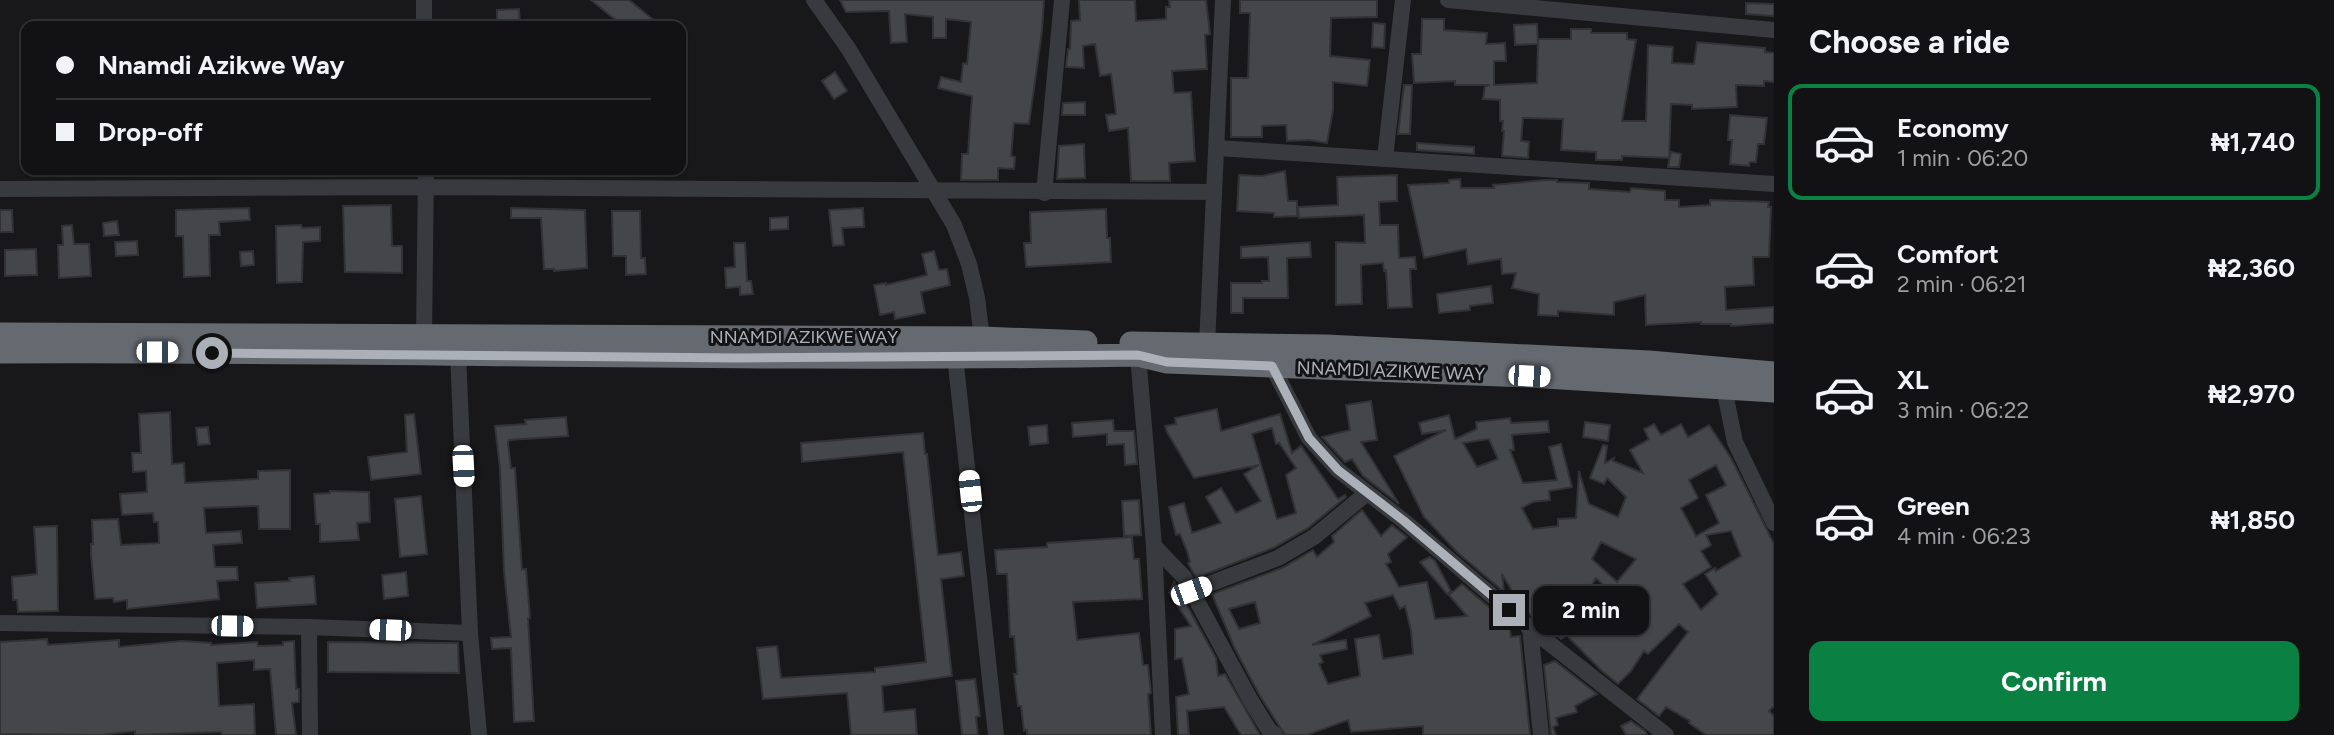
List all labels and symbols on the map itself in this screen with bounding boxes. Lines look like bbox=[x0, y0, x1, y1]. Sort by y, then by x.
street label: NNAMDI AZIKWE WAY bbox=[710, 326, 898, 348]
route start bbox=[196, 337, 228, 369]
car bbox=[137, 342, 179, 363]
street label: NNAMDI AZIKWE WAY bbox=[1296, 357, 1486, 385]
car bbox=[1508, 364, 1551, 388]
car bbox=[452, 444, 475, 488]
car bbox=[958, 469, 983, 513]
car bbox=[1168, 574, 1215, 608]
callout: 2 min bbox=[1534, 586, 1649, 634]
route end bbox=[1493, 594, 1525, 626]
car bbox=[211, 615, 254, 637]
car bbox=[369, 619, 412, 641]

